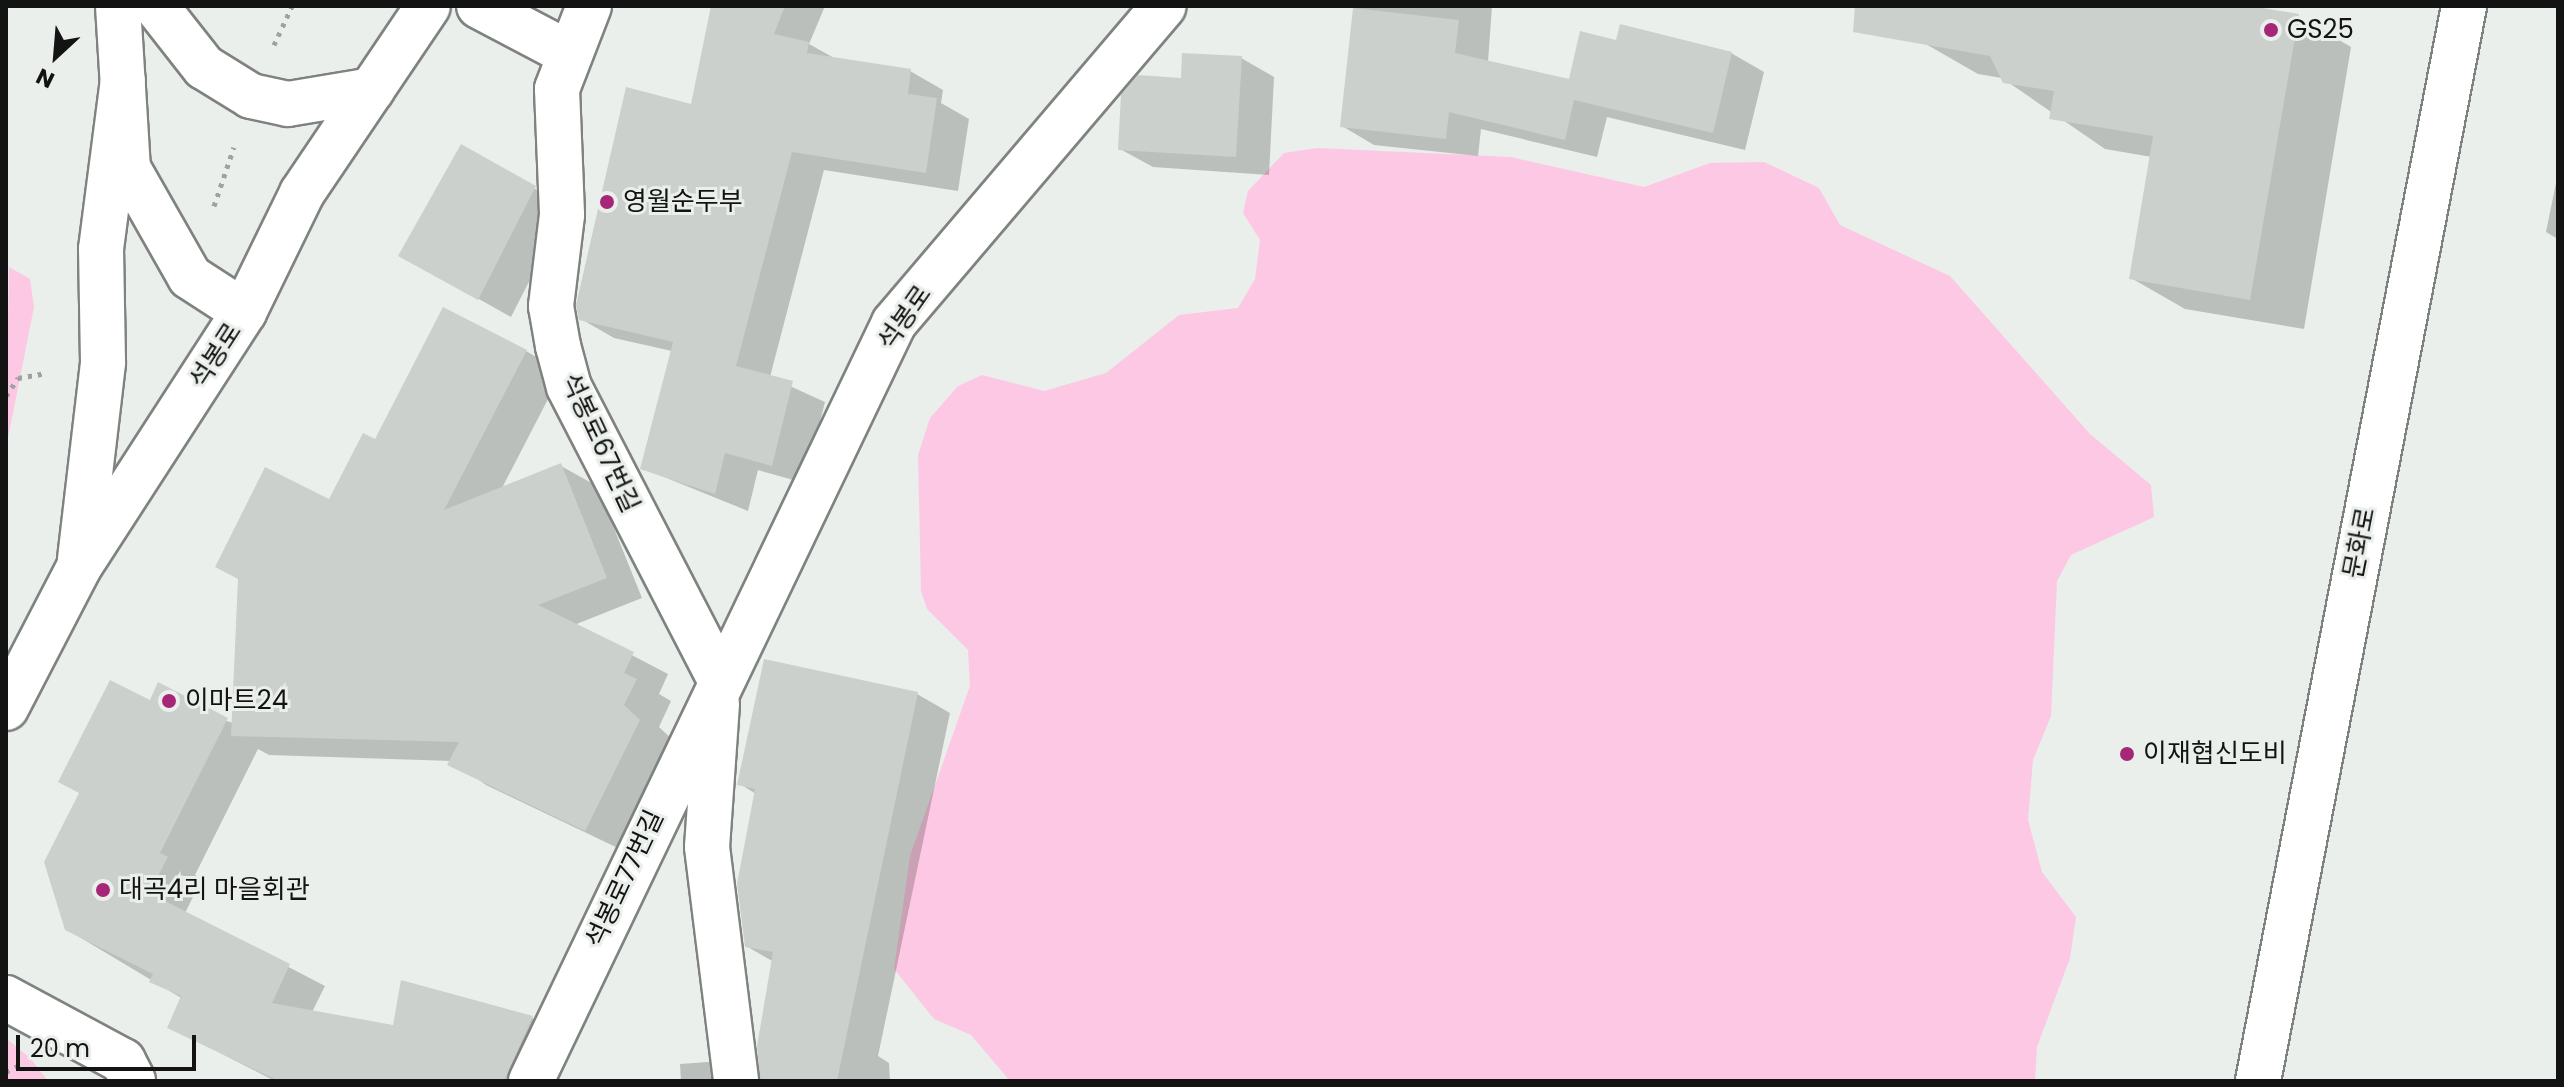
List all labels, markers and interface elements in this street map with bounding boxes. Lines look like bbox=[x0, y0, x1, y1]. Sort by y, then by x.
place label: GS25 bbox=[2287, 14, 2354, 46]
north arrow bbox=[16, 16, 96, 96]
marker: GS25 bbox=[2262, 21, 2280, 39]
text: N bbox=[31, 60, 59, 96]
place label: 영월순두부 bbox=[623, 186, 743, 218]
marker: 영월순두부 bbox=[598, 193, 616, 211]
street label: 석봉로 bbox=[872, 280, 938, 356]
street label: 석봉로 bbox=[183, 317, 249, 395]
street label: 석봉로67번길 bbox=[554, 368, 646, 518]
street label: 문화로 bbox=[2338, 505, 2382, 581]
place label: 이마트24 bbox=[185, 685, 288, 717]
marker: 이마트24 bbox=[160, 692, 178, 710]
place label: 이재협신도비 bbox=[2143, 738, 2287, 770]
marker: 이재협신도비 bbox=[2118, 745, 2136, 763]
street label: 석봉로77번길 bbox=[580, 805, 670, 953]
place label: 대곡4리 마을회관 bbox=[119, 874, 310, 906]
marker: 대곡4리 마을회관 bbox=[94, 881, 112, 899]
scale bar bbox=[20, 1019, 200, 1069]
text: 20 m bbox=[30, 1032, 90, 1065]

